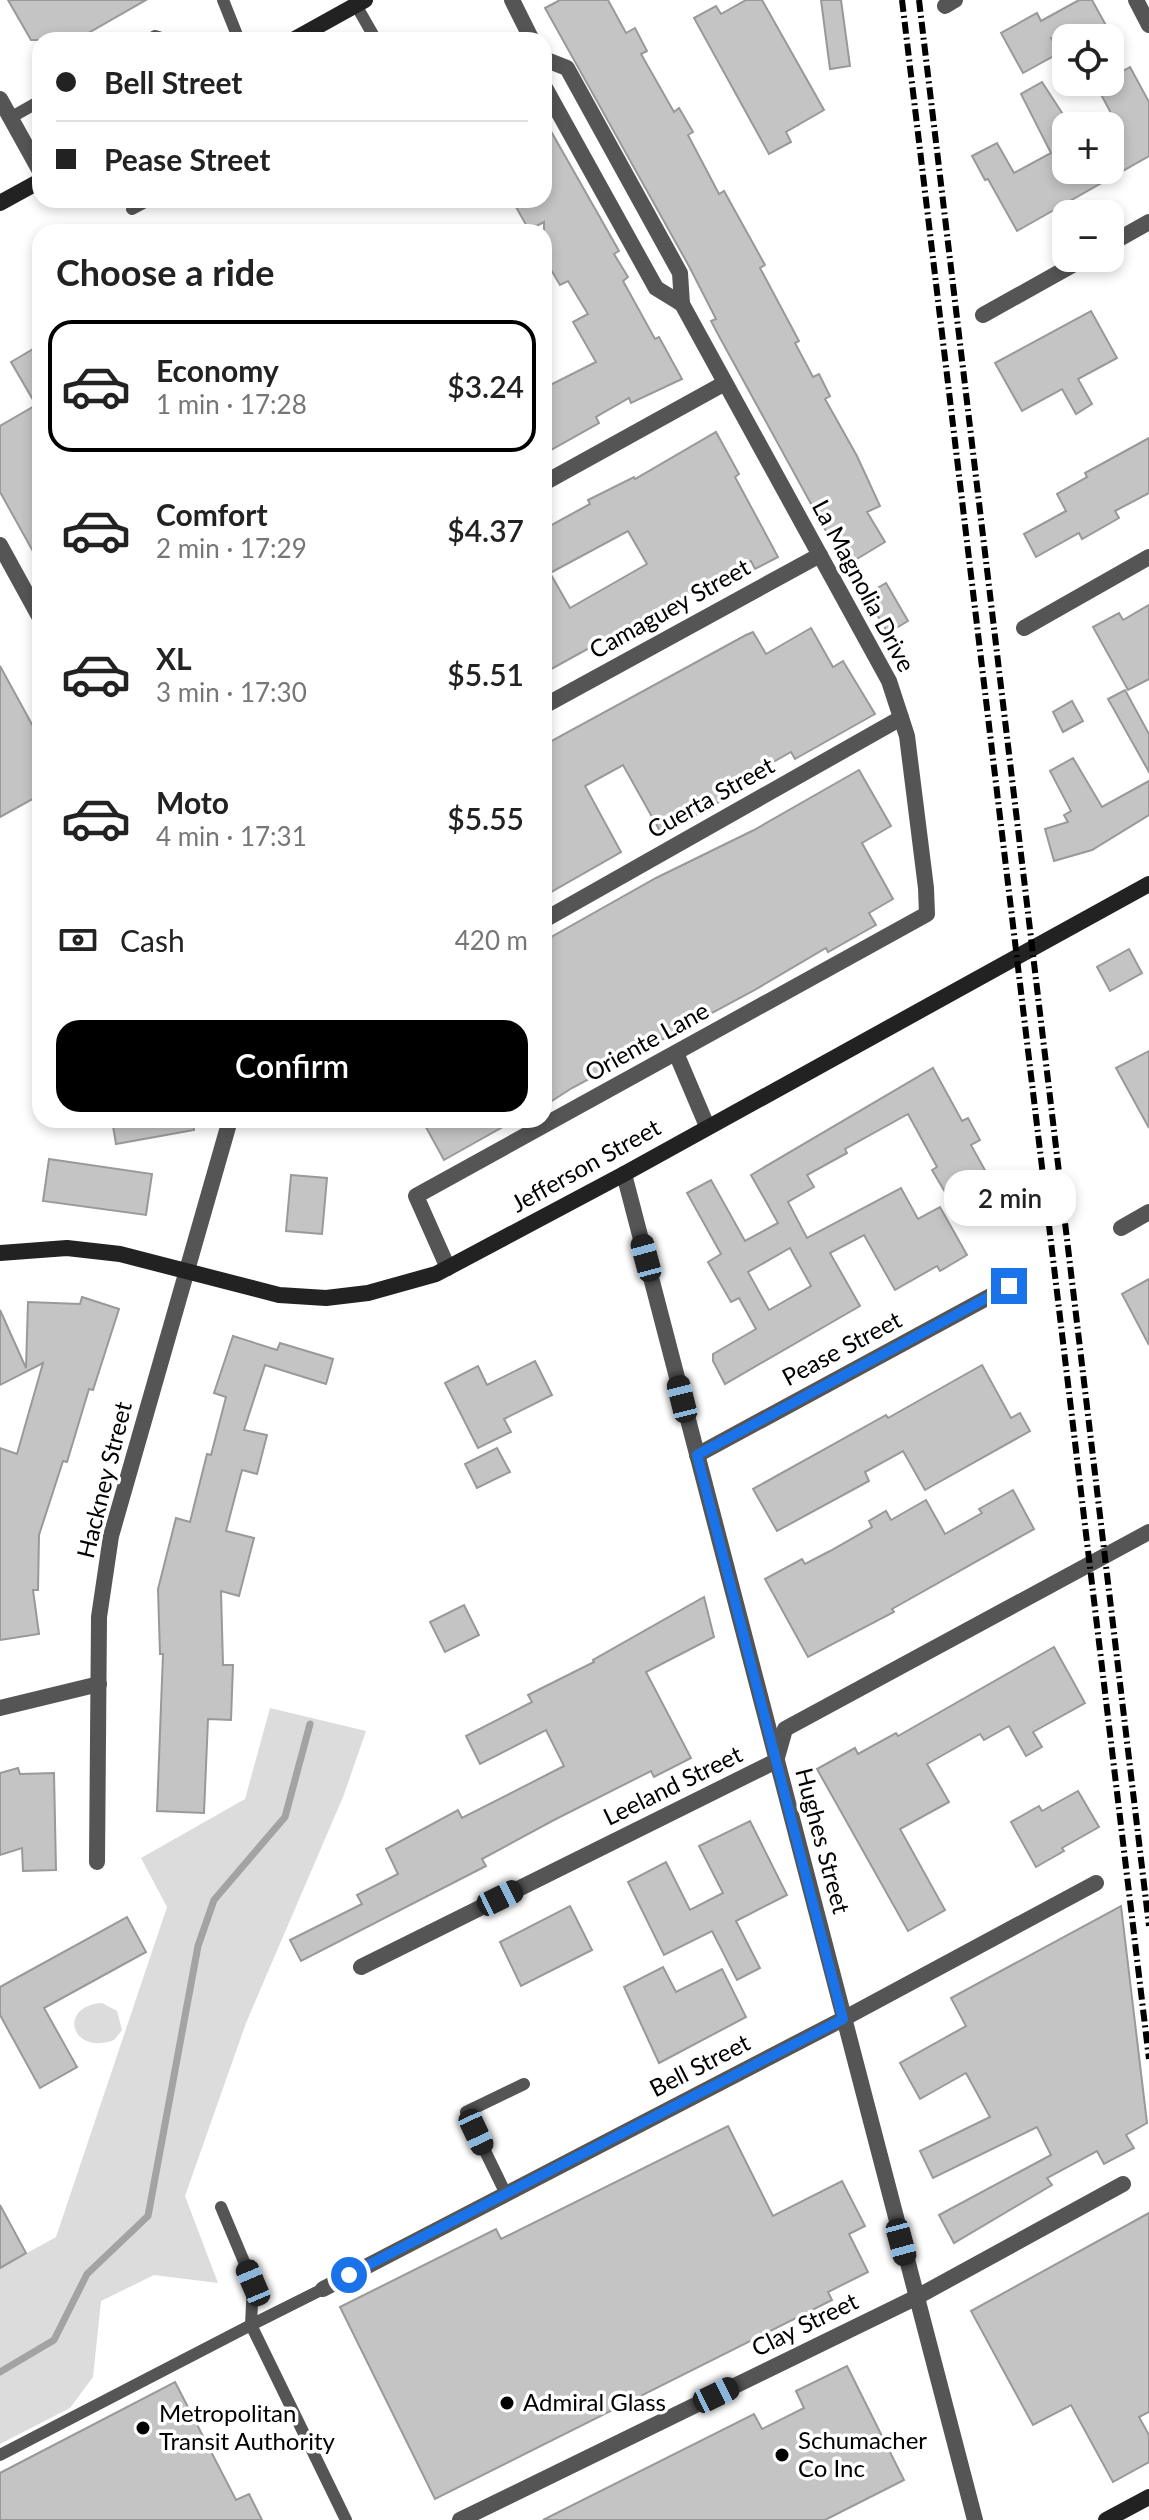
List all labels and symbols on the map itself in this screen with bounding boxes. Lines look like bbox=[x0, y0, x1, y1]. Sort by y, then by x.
street label: La Magnolia Drive bbox=[807, 494, 922, 676]
street label: Camaguey Street bbox=[584, 551, 755, 664]
street label: Cuerta Street bbox=[642, 750, 779, 843]
street label: Oriente Lane bbox=[579, 995, 713, 1087]
street label: Jefferson Street bbox=[506, 1112, 665, 1218]
callout: 2 min bbox=[943, 1170, 1075, 1226]
car bbox=[628, 1232, 664, 1284]
route end bbox=[991, 1268, 1027, 1304]
street label: Pease Street bbox=[777, 1304, 906, 1391]
car bbox=[665, 1373, 699, 1425]
street label: Hackney Street bbox=[70, 1398, 137, 1561]
street label: Leeland Street bbox=[598, 1738, 747, 1831]
street label: Hughes Street bbox=[790, 1765, 857, 1917]
car bbox=[473, 1877, 527, 1919]
street label: Bell Street bbox=[644, 2027, 755, 2102]
car bbox=[455, 2105, 497, 2159]
car bbox=[883, 2216, 919, 2268]
car bbox=[233, 2256, 273, 2310]
route start bbox=[331, 2257, 367, 2293]
street label: Clay Street bbox=[747, 2285, 862, 2362]
car bbox=[689, 2374, 743, 2416]
place label: Admiral Glass bbox=[523, 2387, 666, 2416]
marker: Admiral Glass bbox=[498, 2394, 516, 2412]
place label: Metropolitan Transit Authority bbox=[159, 2398, 336, 2455]
marker: Metropolitan Transit Authority bbox=[134, 2419, 152, 2437]
place label: Schumacher Co Inc bbox=[798, 2425, 927, 2482]
marker: Schumacher Co Inc bbox=[773, 2446, 791, 2464]

